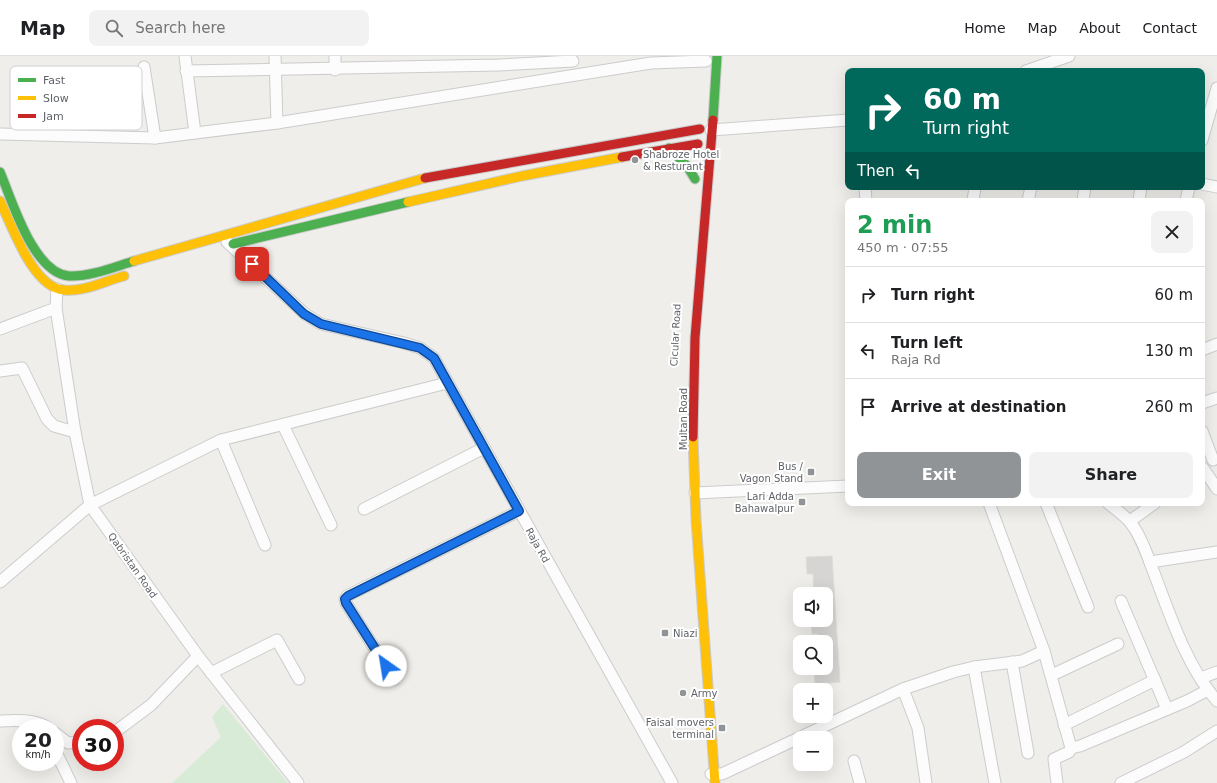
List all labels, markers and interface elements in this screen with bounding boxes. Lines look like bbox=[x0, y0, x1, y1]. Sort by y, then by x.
search box bbox=[89, 10, 369, 46]
text: Map bbox=[20, 17, 65, 39]
icon: search bbox=[103, 17, 125, 39]
text: Search here bbox=[135, 19, 225, 37]
text: Home bbox=[964, 20, 1006, 36]
text: Map bbox=[1028, 20, 1057, 36]
text: About bbox=[1079, 20, 1121, 36]
text: Contact bbox=[1143, 20, 1197, 36]
legend bbox=[10, 66, 142, 130]
text: Fast bbox=[43, 74, 66, 87]
text: 60 m bbox=[923, 83, 1001, 116]
icon: right bbox=[857, 84, 909, 136]
text: Slow bbox=[43, 92, 69, 105]
text: Jam bbox=[42, 110, 64, 123]
text: Turn right bbox=[923, 117, 1009, 138]
place label: Shabroze Hotel & Resturant bbox=[643, 149, 719, 172]
marker: Shabroze Hotel & Resturant bbox=[630, 155, 640, 165]
icon: left bbox=[902, 160, 924, 182]
text: Then bbox=[857, 162, 894, 180]
text: 2 min bbox=[857, 211, 932, 239]
button: close bbox=[1151, 211, 1193, 253]
text: 450 m · 07:55 bbox=[857, 240, 948, 255]
pin bbox=[235, 247, 269, 281]
icon: arrive bbox=[241, 253, 263, 275]
icon: right bbox=[857, 284, 879, 306]
text: Turn right bbox=[891, 286, 975, 304]
text: 60 m bbox=[1155, 286, 1193, 304]
street label: Cicular Road bbox=[668, 303, 683, 367]
text: Turn left bbox=[891, 334, 963, 352]
icon: left bbox=[857, 340, 879, 362]
text: 130 m bbox=[1145, 342, 1193, 360]
text: Raja Rd bbox=[891, 352, 941, 367]
street label: Multan Road bbox=[678, 388, 689, 450]
icon: arrive bbox=[857, 396, 879, 418]
text: Arrive at destination bbox=[891, 398, 1066, 416]
text: 260 m bbox=[1145, 398, 1193, 416]
button: Exit bbox=[857, 452, 1021, 498]
button: Share bbox=[1029, 452, 1193, 498]
place label: Bus / Vagon Stand bbox=[740, 461, 804, 484]
marker: Bus / Vagon Stand bbox=[806, 467, 816, 477]
place label: Lari Adda Bahawalpur bbox=[735, 491, 795, 514]
marker: Lari Adda Bahawalpur bbox=[797, 497, 807, 507]
street label: Raja Rd bbox=[523, 526, 552, 565]
street label: Qabristan Road bbox=[106, 531, 159, 600]
map controls bbox=[793, 587, 833, 771]
button: sound bbox=[793, 587, 833, 627]
marker: Niazi bbox=[660, 628, 670, 638]
place label: Niazi bbox=[673, 628, 697, 639]
button: search bbox=[793, 635, 833, 675]
position arrow bbox=[365, 645, 407, 687]
button: + bbox=[793, 683, 833, 723]
marker: Army bbox=[678, 688, 688, 698]
place label: Army bbox=[691, 688, 718, 699]
place label: Faisal movers terminal bbox=[646, 717, 714, 740]
speed limit sign: 30 bbox=[72, 719, 124, 771]
marker: Faisal movers terminal bbox=[717, 723, 727, 733]
text: 20 bbox=[24, 728, 52, 752]
button: − bbox=[793, 731, 833, 771]
text: km/h bbox=[25, 749, 51, 760]

